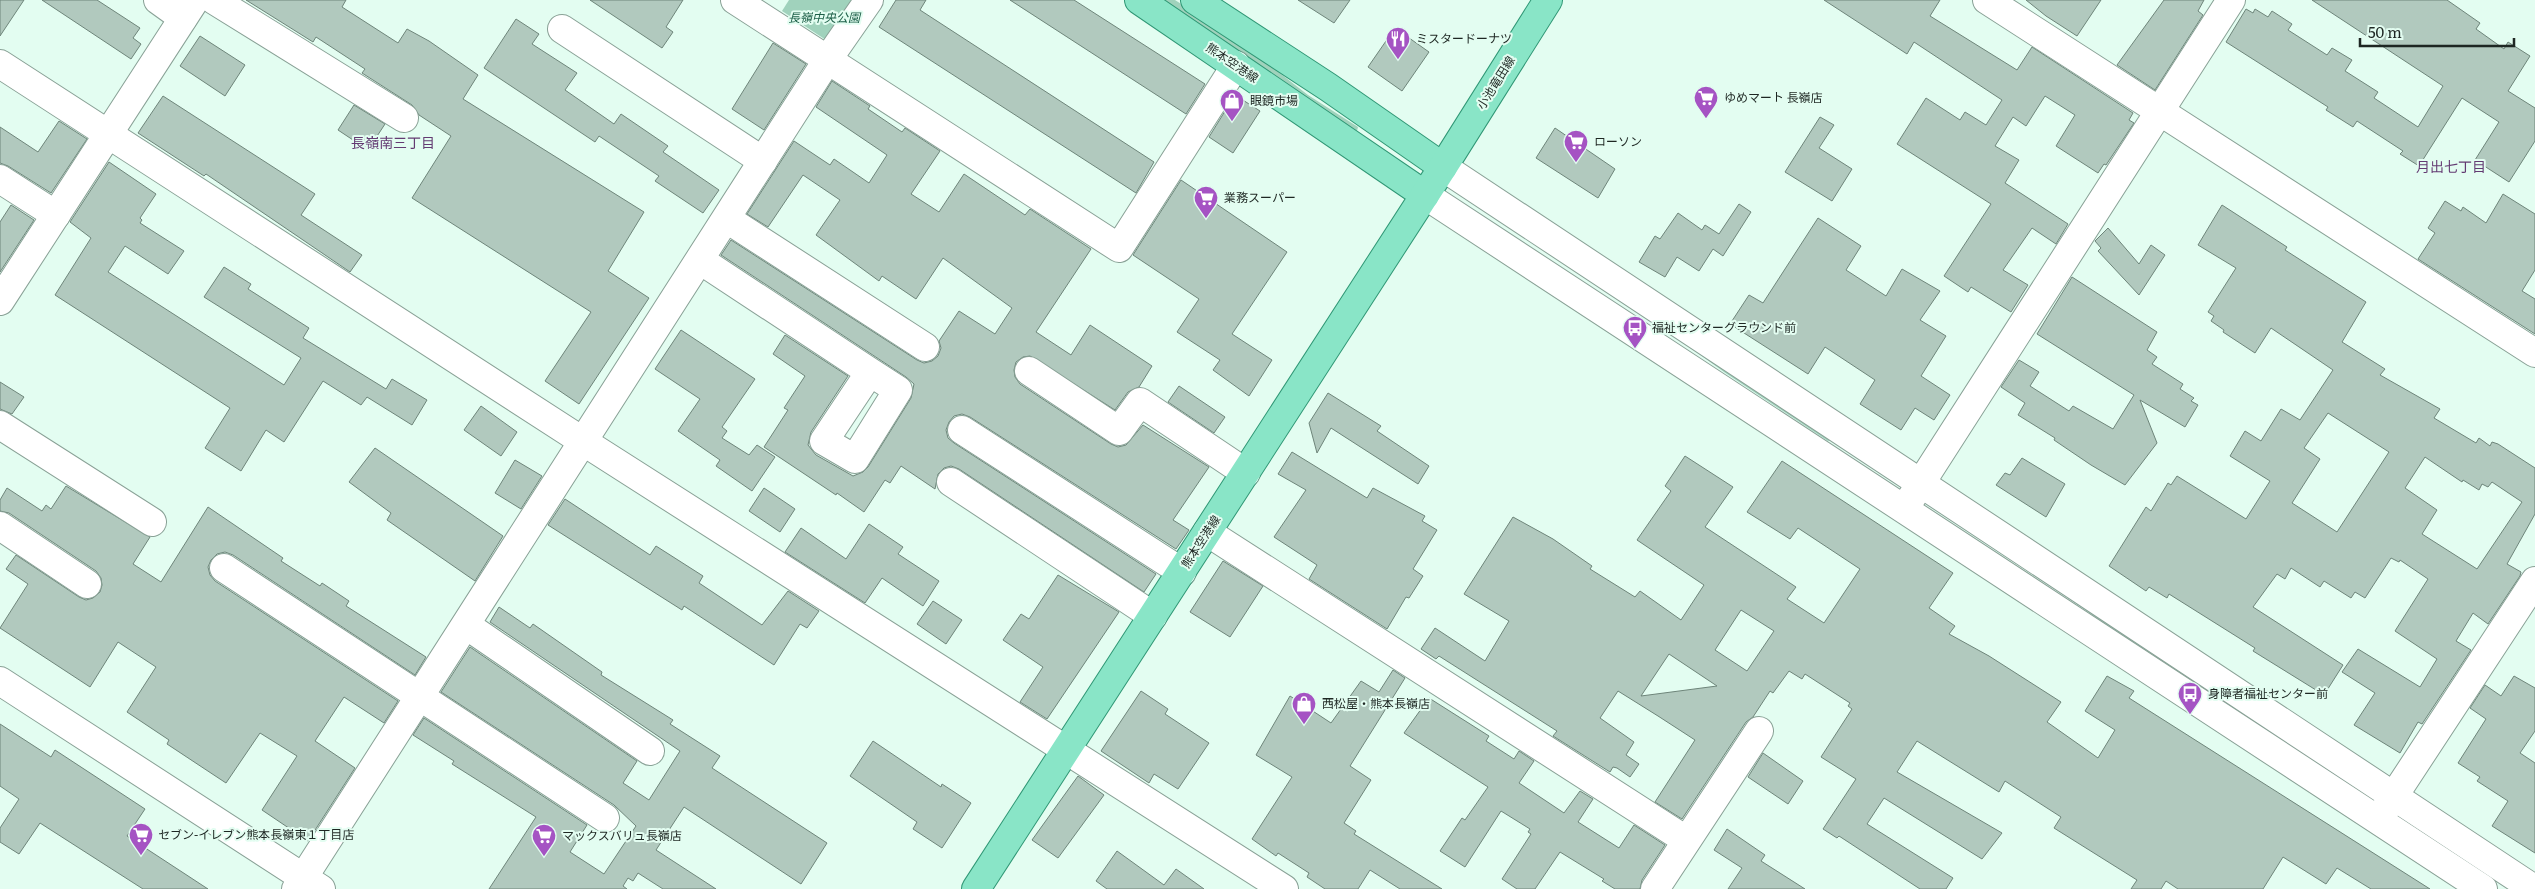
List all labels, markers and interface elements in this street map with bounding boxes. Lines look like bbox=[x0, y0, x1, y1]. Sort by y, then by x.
park label: 長嶺中央公園 bbox=[788, 8, 862, 26]
scale bar bbox=[2360, 15, 2514, 47]
text: 50 m bbox=[2368, 20, 2402, 43]
restaurant icon: ミスタードーナツ bbox=[1385, 26, 1411, 60]
place label: ミスタードーナツ bbox=[1416, 29, 1512, 47]
street label: 熊本空港線 bbox=[1203, 38, 1262, 86]
street label: 小池竜田線 bbox=[1472, 52, 1519, 113]
supermarket icon: ゆめマート 長嶺店 bbox=[1693, 85, 1719, 119]
shop icon: 眼鏡市場 bbox=[1219, 88, 1245, 122]
place label: ゆめマート 長嶺店 bbox=[1724, 88, 1822, 106]
place label: 眼鏡市場 bbox=[1250, 91, 1298, 109]
supermarket icon: ローソン bbox=[1563, 129, 1589, 163]
district label: 長嶺南三丁目 bbox=[351, 132, 435, 152]
place label: ローソン bbox=[1594, 132, 1642, 150]
district label: 月出七丁目 bbox=[2416, 156, 2486, 176]
supermarket icon: 業務スーパー bbox=[1193, 185, 1219, 219]
place label: 業務スーパー bbox=[1224, 188, 1296, 206]
bus stop icon: 福祉センターグラウンド前 bbox=[1622, 315, 1648, 349]
place label: 福祉センターグラウンド前 bbox=[1652, 318, 1796, 336]
street label: 熊本空港線 bbox=[1176, 511, 1224, 572]
bus stop icon: 身障者福祉センター前 bbox=[2177, 681, 2203, 715]
place label: 身障者福祉センター前 bbox=[2208, 684, 2328, 702]
shop icon: 西松屋・熊本長嶺店 bbox=[1291, 691, 1317, 725]
place label: 西松屋・熊本長嶺店 bbox=[1322, 694, 1430, 712]
supermarket icon: セブン-イレブン熊本長嶺東１丁目店 bbox=[128, 822, 154, 856]
supermarket icon: マックスバリュ長嶺店 bbox=[531, 823, 557, 857]
place label: セブン-イレブン熊本長嶺東１丁目店 bbox=[158, 825, 354, 843]
place label: マックスバリュ長嶺店 bbox=[562, 826, 682, 844]

